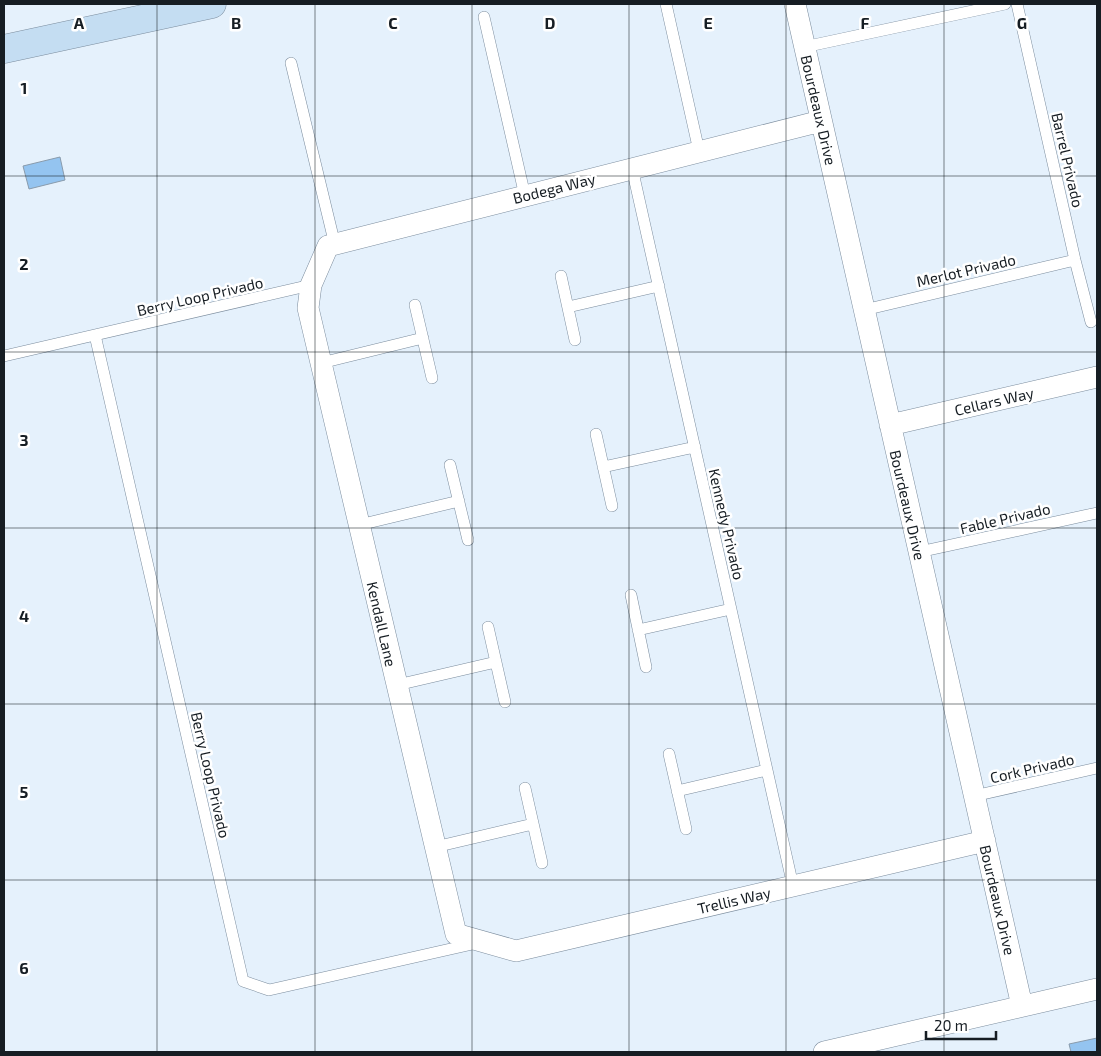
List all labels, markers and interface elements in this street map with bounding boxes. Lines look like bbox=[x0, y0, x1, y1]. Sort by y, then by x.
text: A bbox=[74, 13, 85, 32]
text: B bbox=[231, 13, 241, 32]
text: C bbox=[388, 13, 398, 32]
text: D bbox=[545, 13, 556, 32]
text: E bbox=[703, 13, 713, 32]
text: F bbox=[861, 13, 870, 32]
text: G bbox=[1017, 13, 1027, 32]
street label: Bourdeaux Drive bbox=[798, 53, 840, 167]
text: 1 bbox=[21, 78, 27, 97]
street label: Barrel Privado bbox=[1048, 111, 1088, 209]
street label: Bodega Way bbox=[511, 169, 597, 207]
street label: Merlot Privado bbox=[915, 250, 1017, 290]
text: 2 bbox=[19, 254, 29, 273]
street label: Berry Loop Privado bbox=[135, 273, 265, 319]
street label: Cellars Way bbox=[953, 383, 1035, 419]
text: 3 bbox=[19, 430, 29, 449]
street label: Bourdeaux Drive bbox=[887, 448, 929, 562]
street label: Kennedy Privado bbox=[705, 467, 749, 581]
street label: Fable Privado bbox=[958, 499, 1052, 537]
street label: Kendall Lane bbox=[363, 580, 401, 668]
text: 4 bbox=[19, 606, 29, 625]
street label: Berry Loop Privado bbox=[188, 710, 234, 840]
street label: Cork Privado bbox=[988, 750, 1076, 786]
text: 5 bbox=[20, 782, 29, 801]
street label: Bourdeaux Drive bbox=[977, 843, 1019, 957]
street label: Trellis Way bbox=[696, 883, 773, 917]
text: 6 bbox=[19, 958, 29, 977]
scale bar bbox=[926, 1008, 996, 1040]
text: 20 m bbox=[934, 1016, 968, 1034]

